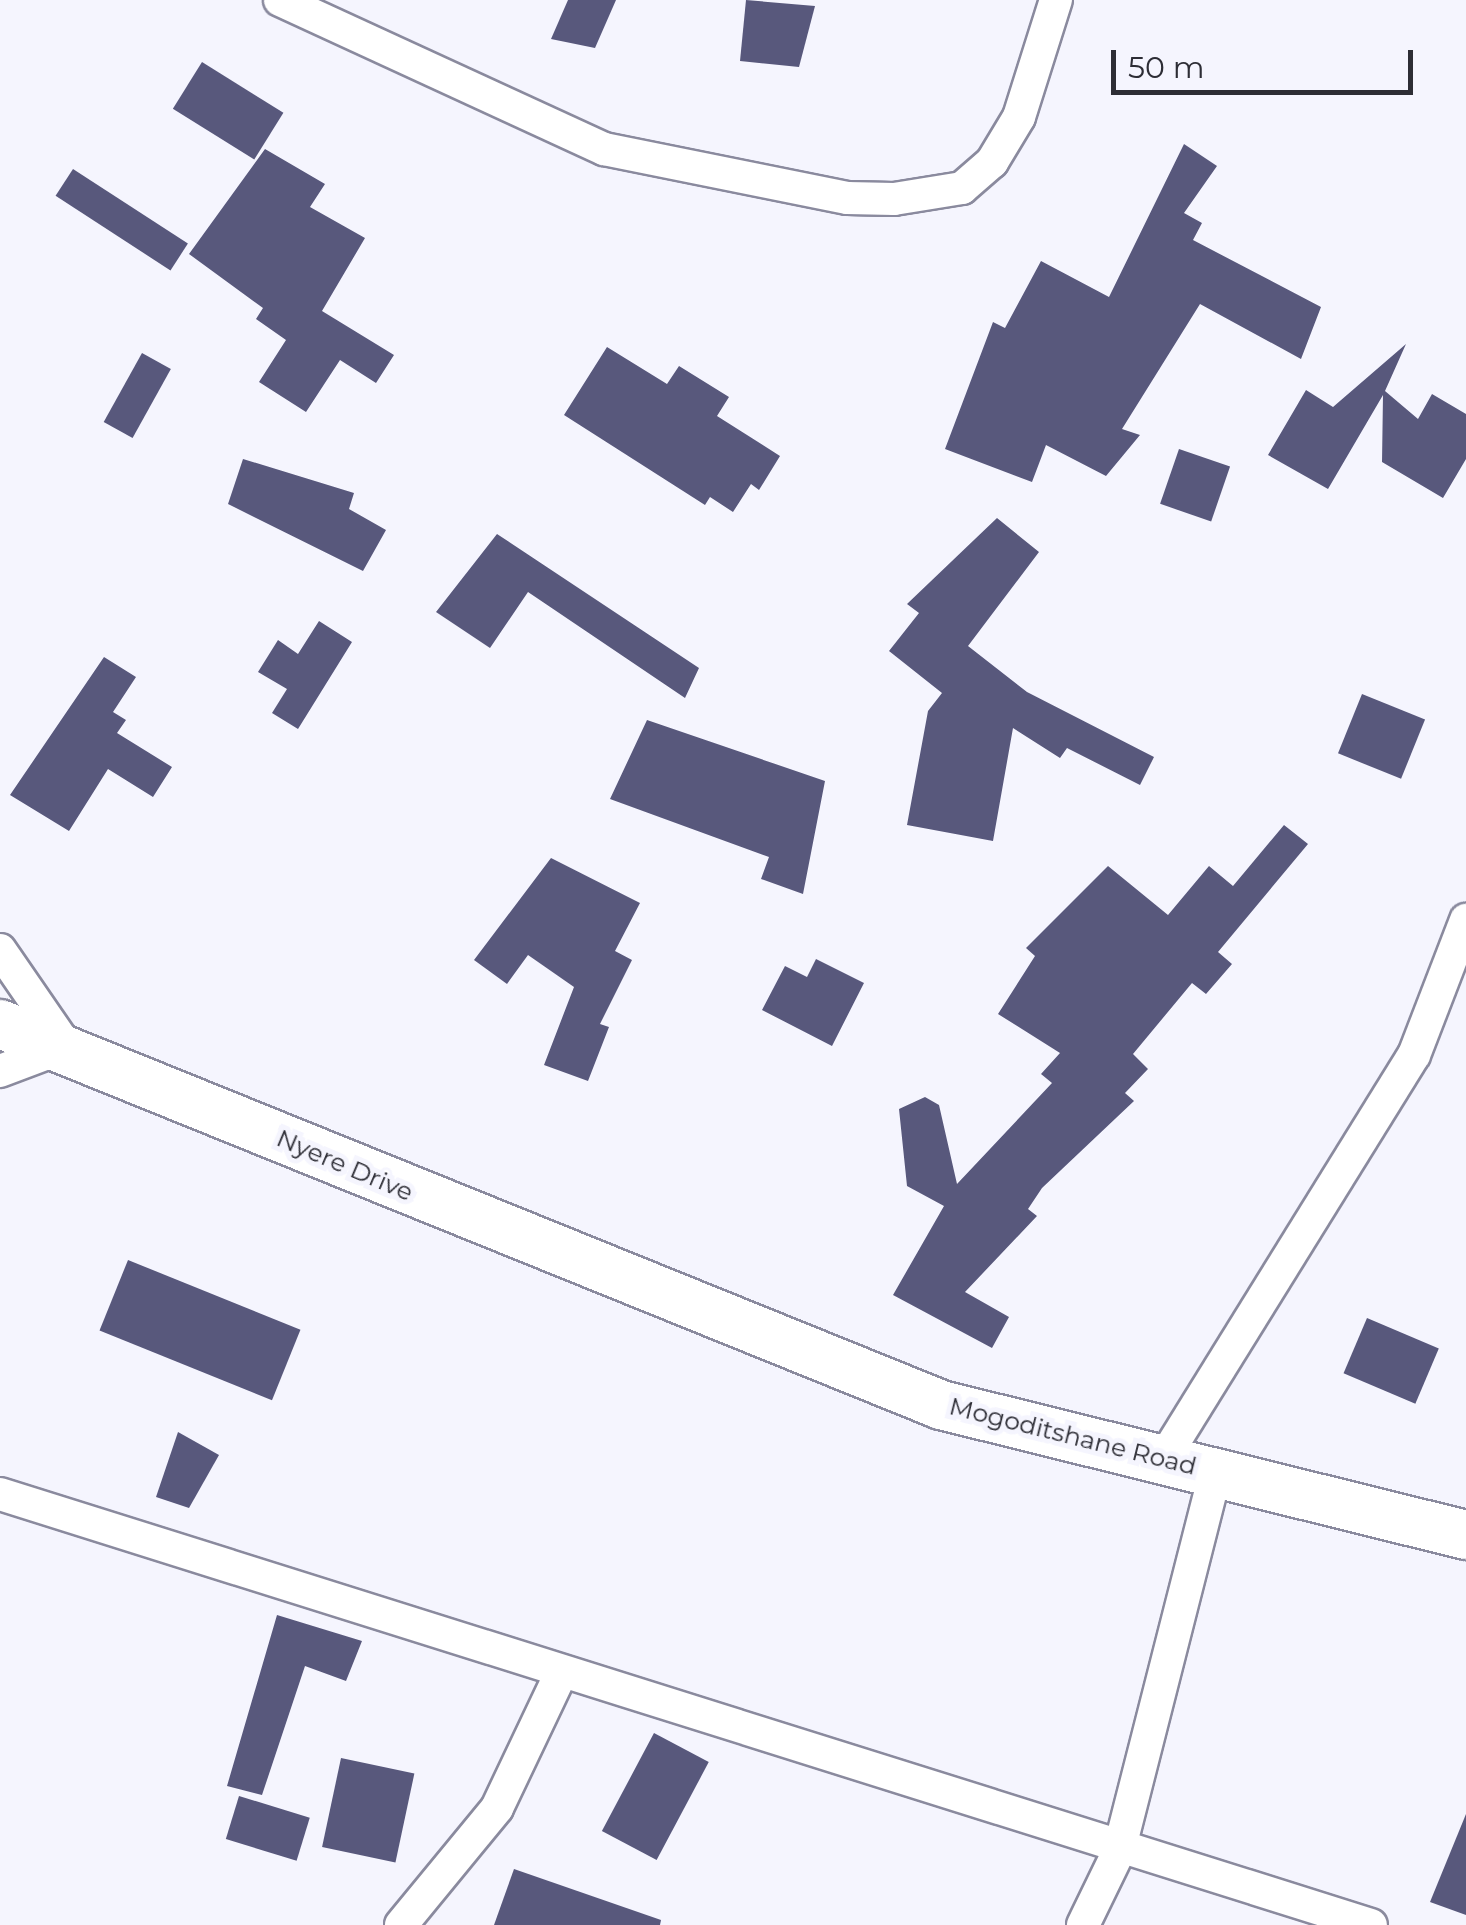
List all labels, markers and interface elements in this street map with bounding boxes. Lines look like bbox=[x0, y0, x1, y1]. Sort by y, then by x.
scale bar bbox=[1116, 30, 1418, 92]
text: 50 m bbox=[1128, 49, 1205, 86]
street label: Nyere Drive bbox=[272, 1123, 418, 1207]
street label: Mogoditshane Road bbox=[946, 1391, 1200, 1481]

